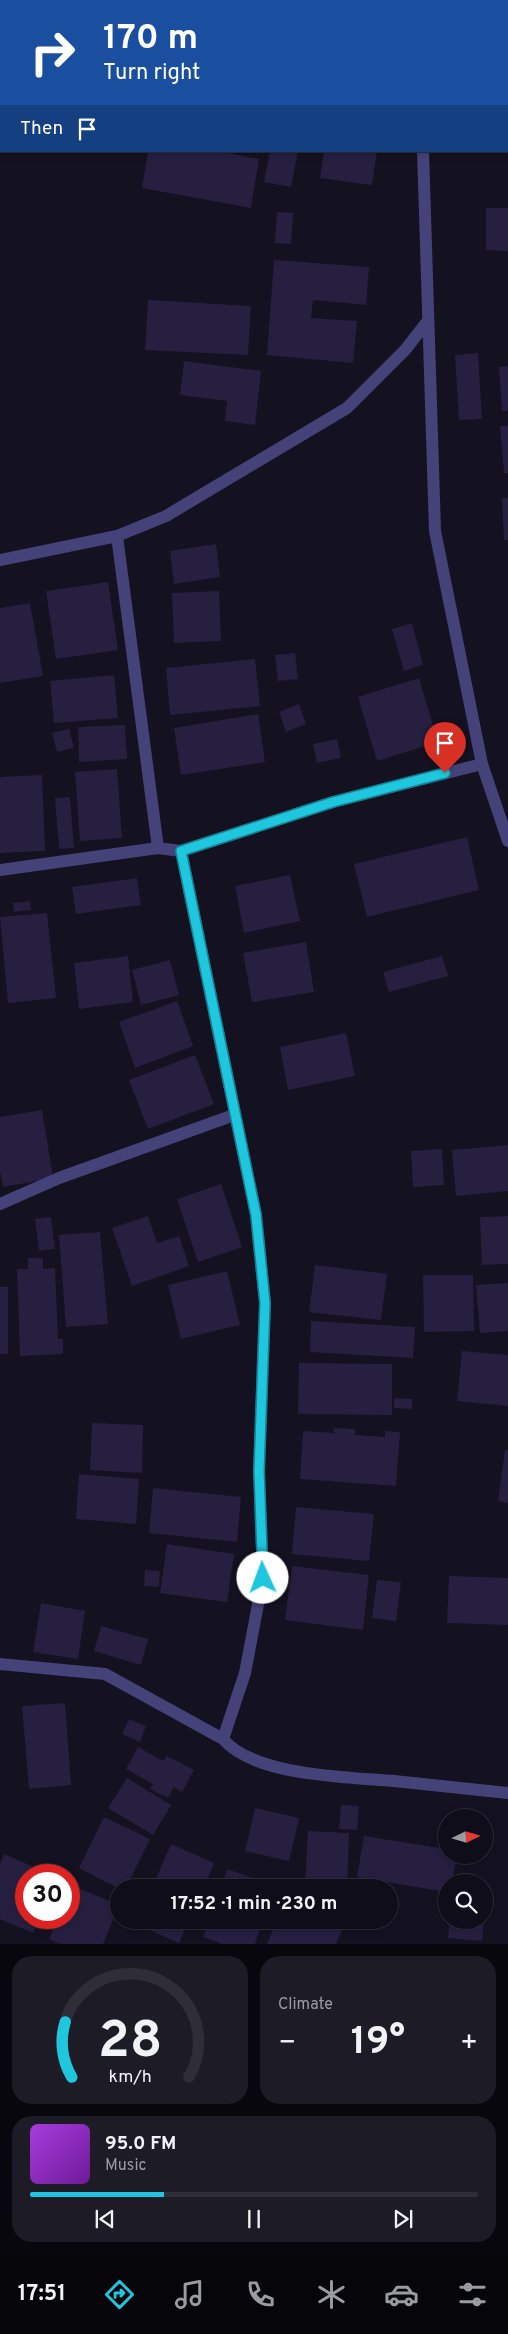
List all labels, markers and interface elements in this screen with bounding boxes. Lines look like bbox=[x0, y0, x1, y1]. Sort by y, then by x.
text: 170 m bbox=[103, 17, 198, 61]
icon: right bbox=[20, 20, 85, 85]
text: Turn right bbox=[103, 60, 200, 87]
icon: arrive bbox=[73, 115, 101, 143]
text: Then bbox=[20, 117, 63, 141]
pin bbox=[424, 722, 466, 773]
icon: arrive bbox=[431, 729, 459, 757]
position arrow bbox=[236, 1551, 288, 1603]
north arrow bbox=[438, 1809, 492, 1864]
map controls bbox=[438, 1809, 493, 1929]
speed limit sign: 30 bbox=[15, 1864, 80, 1929]
button: search bbox=[438, 1874, 493, 1929]
text: 17:52 · 1 min · 230 m bbox=[171, 1892, 337, 1916]
text: Climate bbox=[278, 1995, 333, 2015]
text: 28 bbox=[98, 2010, 162, 2076]
text: 19° bbox=[351, 2019, 405, 2068]
text: − bbox=[278, 2026, 296, 2062]
text: + bbox=[460, 2026, 478, 2062]
text: km/h bbox=[108, 2066, 152, 2089]
text: 95.0 FM bbox=[105, 2132, 176, 2156]
text: Music bbox=[105, 2156, 146, 2176]
icon: previous bbox=[91, 2205, 119, 2233]
icon: pause bbox=[240, 2205, 268, 2233]
icon: next bbox=[389, 2205, 417, 2233]
icon: directions bbox=[102, 2277, 137, 2312]
icon: music bbox=[172, 2277, 207, 2312]
icon: phone bbox=[243, 2277, 278, 2312]
icon: climate bbox=[314, 2277, 349, 2312]
icon: car bbox=[384, 2277, 419, 2312]
icon: filters bbox=[455, 2277, 490, 2312]
text: 17:51 bbox=[18, 2281, 66, 2308]

